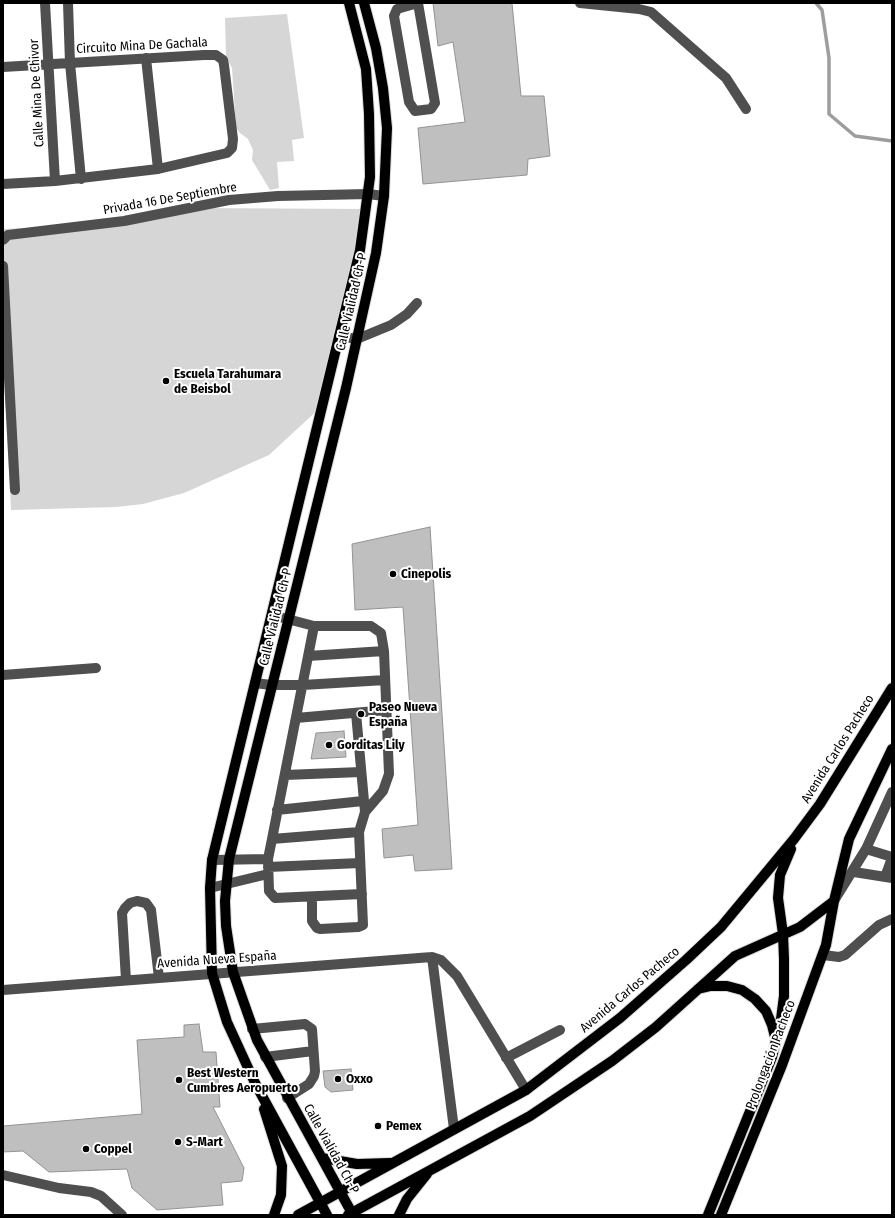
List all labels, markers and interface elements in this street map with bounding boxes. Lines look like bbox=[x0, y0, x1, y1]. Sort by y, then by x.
street label: Circuito Mina De Gachala bbox=[76, 35, 208, 57]
street label: Calle Mina De Chivor bbox=[26, 38, 48, 148]
street label: Privada 16 De Septiembre bbox=[102, 180, 238, 218]
street label: Calle Vialidad Ch-P bbox=[333, 251, 371, 353]
place label: Escuela Tarahumara de Beisbol bbox=[174, 366, 281, 397]
marker: Escuela Tarahumara de Beisbol bbox=[161, 376, 171, 386]
place label: Cinepolis bbox=[401, 566, 451, 582]
street label: Calle Vialidad Ch-P bbox=[256, 567, 296, 667]
marker: Cinepolis bbox=[388, 569, 398, 579]
street label: Avenida Carlos Pacheco bbox=[798, 692, 878, 806]
place label: Paseo Nueva España bbox=[369, 699, 437, 730]
marker: Paseo Nueva España bbox=[356, 709, 366, 719]
place label: Gorditas Lily bbox=[337, 737, 405, 753]
marker: Gorditas Lily bbox=[324, 740, 334, 750]
street label: Avenida Carlos Pacheco bbox=[577, 944, 683, 1036]
street label: Avenida Nueva España bbox=[157, 948, 277, 972]
street label: Prolongación Pacheco bbox=[743, 998, 799, 1112]
place label: Best Western Cumbres Aeropuerto bbox=[187, 1065, 298, 1096]
place label: Oxxo bbox=[346, 1071, 373, 1087]
marker: Oxxo bbox=[333, 1074, 343, 1084]
marker: Best Western Cumbres Aeropuerto bbox=[174, 1075, 184, 1085]
street label: Calle Vialidad Ch-P bbox=[300, 1101, 362, 1197]
place label: Pemex bbox=[386, 1118, 422, 1134]
marker: Pemex bbox=[373, 1121, 383, 1131]
place label: S-Mart bbox=[186, 1134, 223, 1150]
marker: S-Mart bbox=[173, 1137, 183, 1147]
place label: Coppel bbox=[94, 1141, 132, 1157]
marker: Coppel bbox=[81, 1144, 91, 1154]

